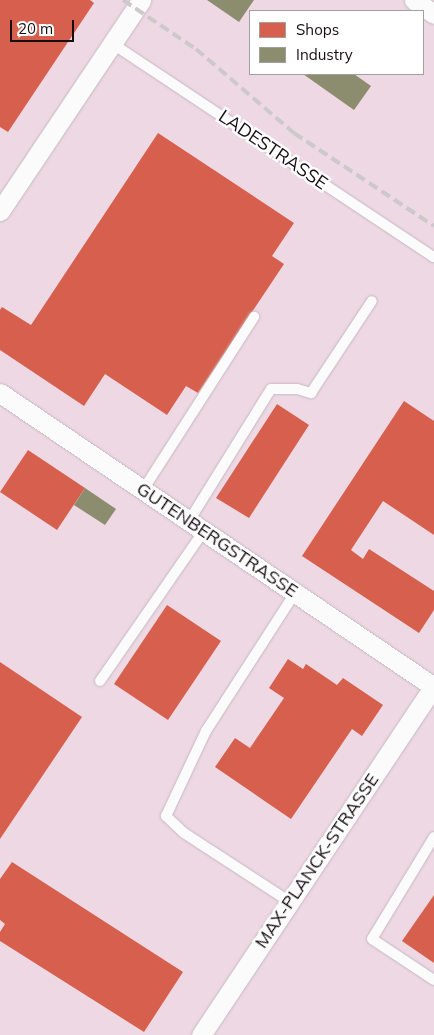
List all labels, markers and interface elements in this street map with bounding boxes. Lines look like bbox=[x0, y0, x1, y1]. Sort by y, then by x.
scale bar bbox=[12, 10, 76, 42]
legend bbox=[249, 10, 424, 75]
text: 20 m bbox=[18, 19, 53, 38]
text: Shops bbox=[296, 20, 339, 39]
text: Industry bbox=[296, 45, 353, 64]
street label: LADESTRASSE bbox=[214, 106, 332, 194]
street label: GUTENBERGSTRASSE bbox=[132, 478, 302, 602]
street label: MAX-PLANCK-STRASSE bbox=[250, 770, 384, 952]

